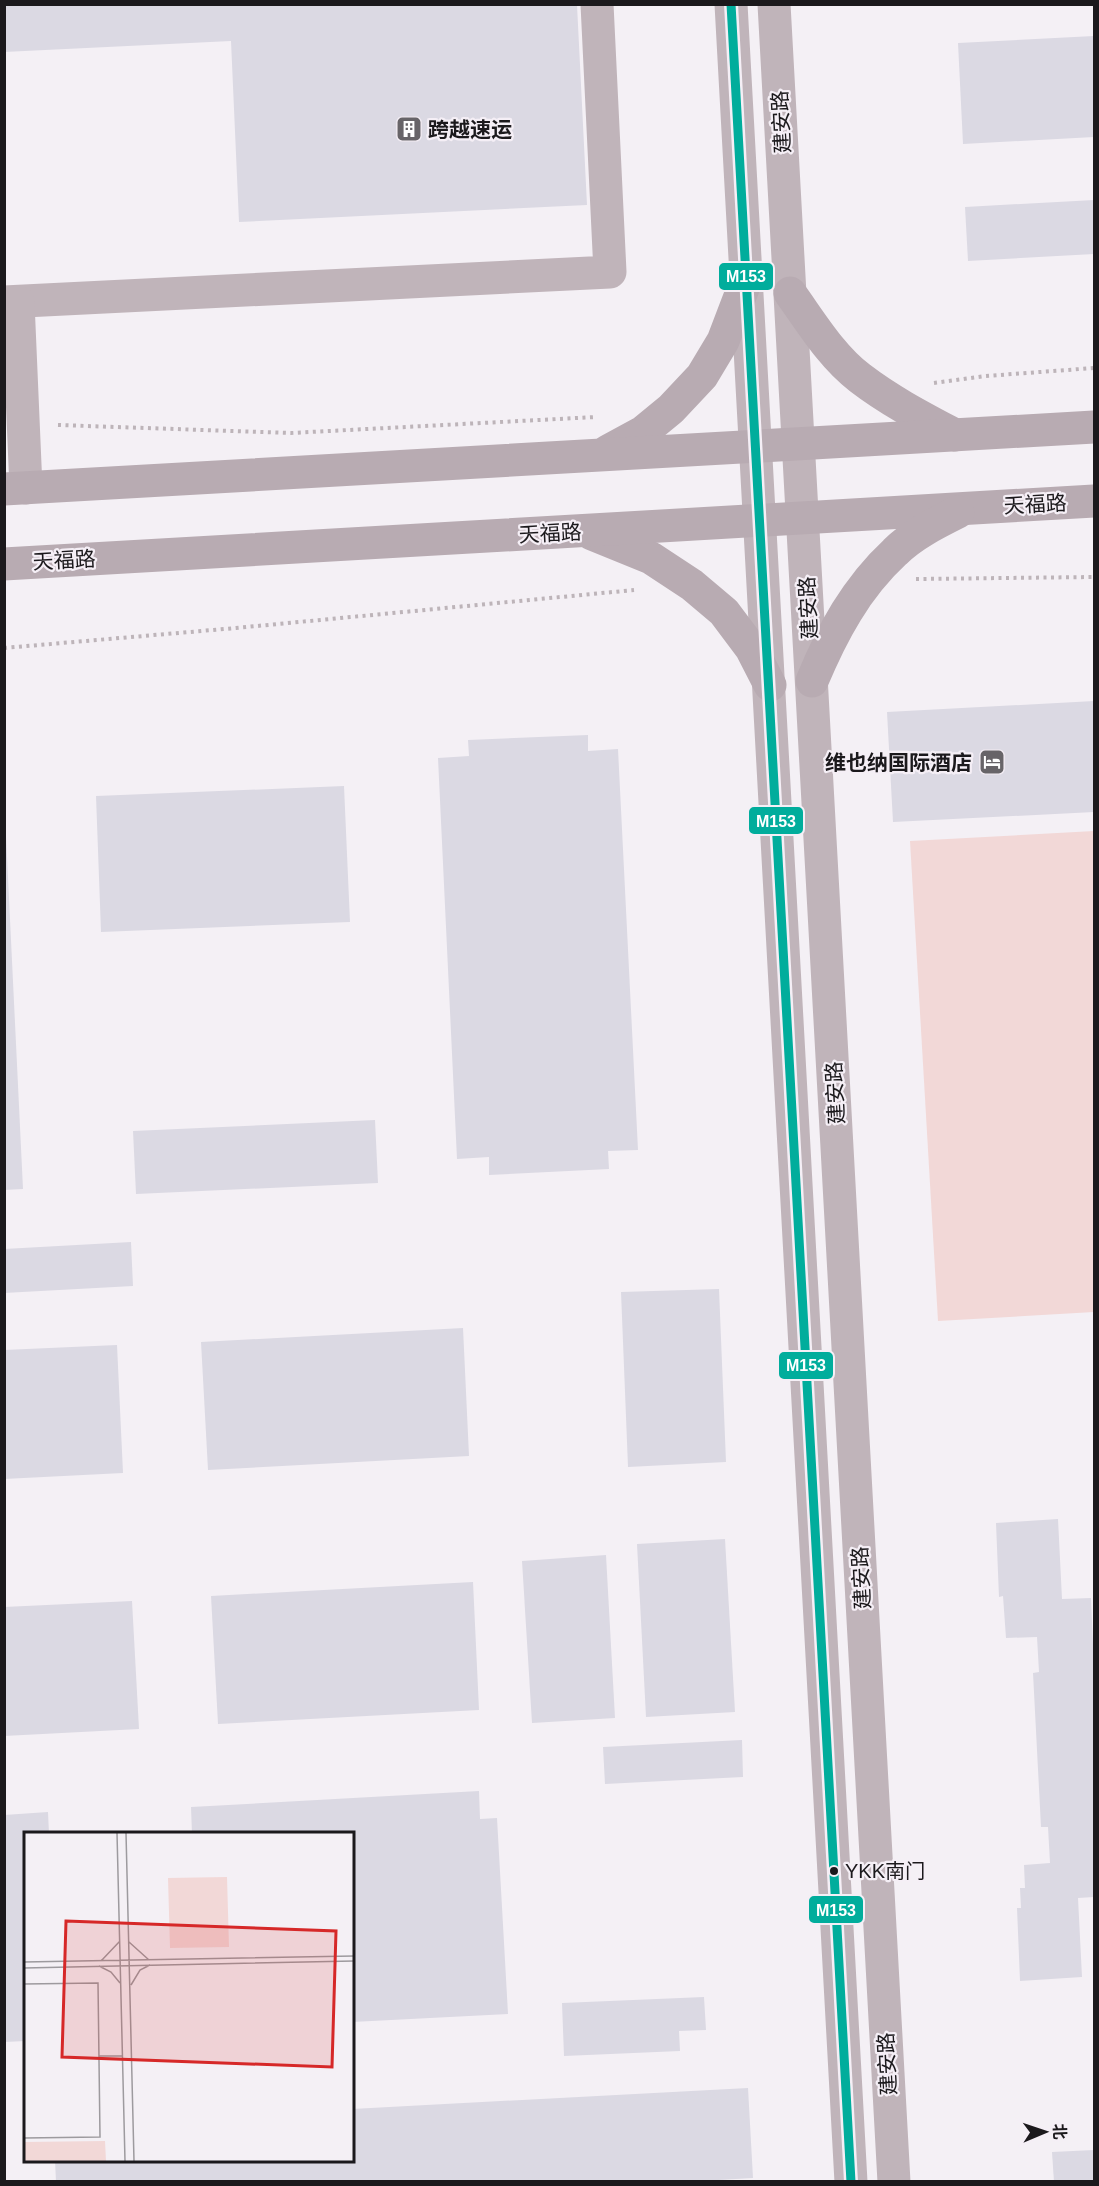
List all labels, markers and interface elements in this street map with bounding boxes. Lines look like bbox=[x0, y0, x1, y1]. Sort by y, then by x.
street label: 建安路 bbox=[768, 90, 794, 154]
building icon: 跨越速运 bbox=[394, 114, 424, 144]
place label: 跨越速运 bbox=[428, 118, 512, 141]
line badge: M153 bbox=[718, 262, 774, 291]
text: M153 bbox=[726, 268, 766, 285]
street label: 天福路 bbox=[1003, 491, 1067, 517]
street label: 天福路 bbox=[518, 520, 582, 546]
street label: 天福路 bbox=[32, 547, 96, 573]
street label: 建安路 bbox=[795, 576, 821, 640]
hotel icon: 维也纳国际酒店 bbox=[977, 747, 1007, 777]
place label: 维也纳国际酒店 bbox=[825, 751, 972, 774]
line badge: M153 bbox=[748, 806, 804, 835]
text: M153 bbox=[756, 813, 796, 830]
street label: 建安路 bbox=[822, 1061, 848, 1125]
line badge: M153 bbox=[778, 1351, 834, 1380]
text: M153 bbox=[786, 1357, 826, 1374]
street label: 建安路 bbox=[848, 1546, 874, 1610]
inset map bbox=[24, 1832, 354, 2162]
place label: YKK南门 bbox=[845, 1860, 925, 1882]
marker: YKK南门 bbox=[828, 1865, 840, 1877]
line badge: M153 bbox=[808, 1895, 864, 1924]
text: M153 bbox=[816, 1902, 856, 1919]
street label: 建安路 bbox=[874, 2032, 900, 2096]
north arrow bbox=[1015, 2102, 1075, 2162]
text: 北 bbox=[1051, 2123, 1068, 2140]

